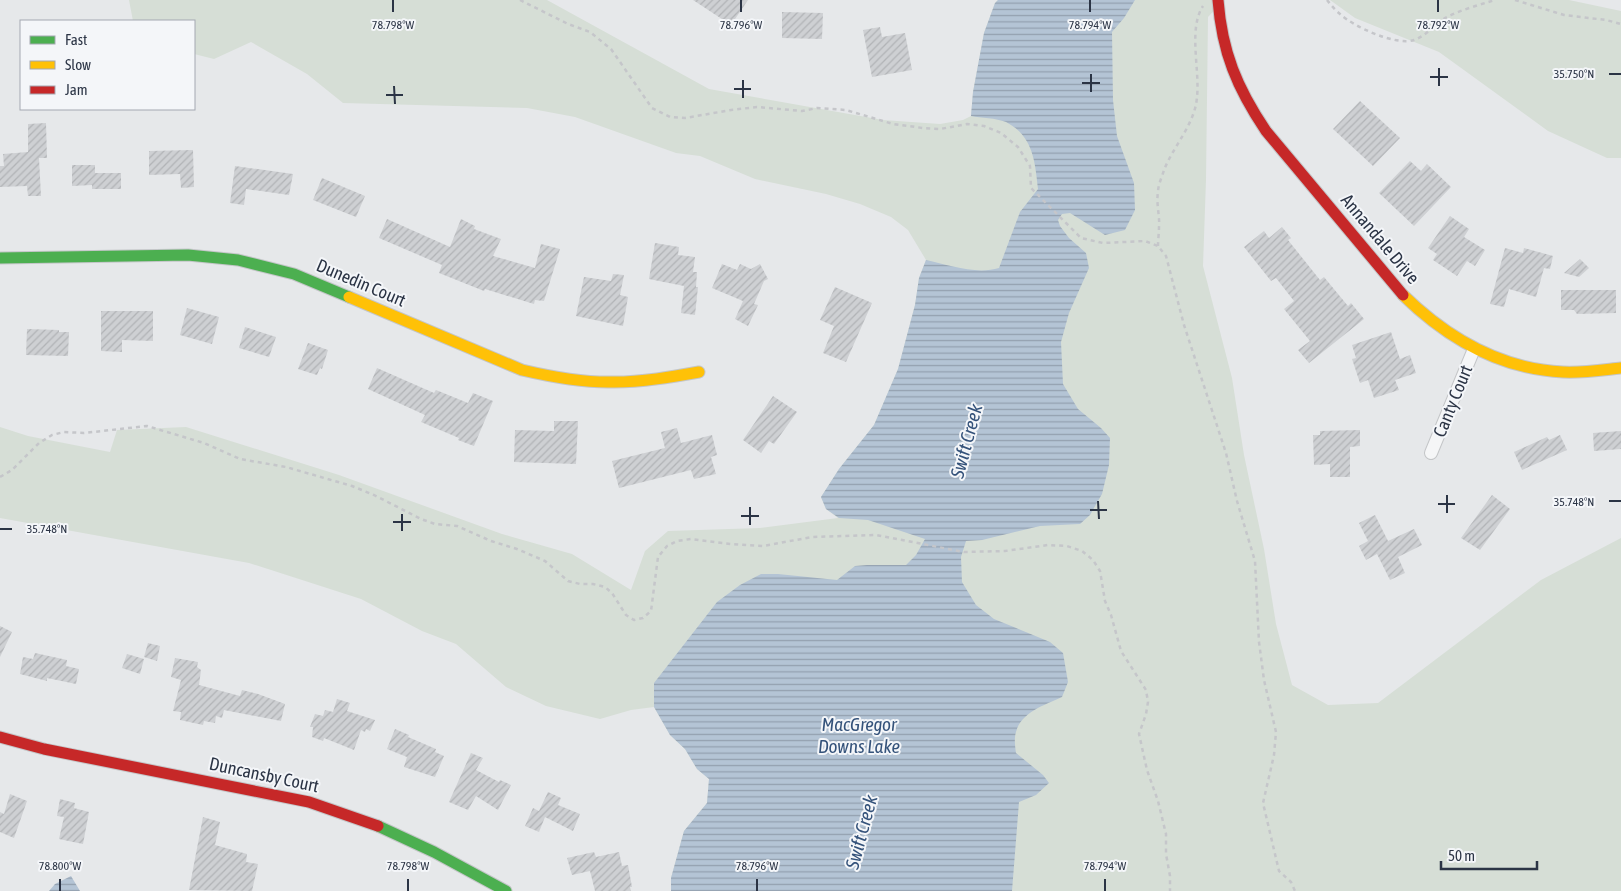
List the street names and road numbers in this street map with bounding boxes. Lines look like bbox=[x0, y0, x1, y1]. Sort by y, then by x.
street label: Annandale Drive bbox=[1337, 190, 1424, 288]
street label: Dunedin Court bbox=[313, 254, 409, 311]
street label: Canty Court bbox=[1429, 362, 1476, 440]
street label: Duncansby Court bbox=[207, 753, 321, 796]

